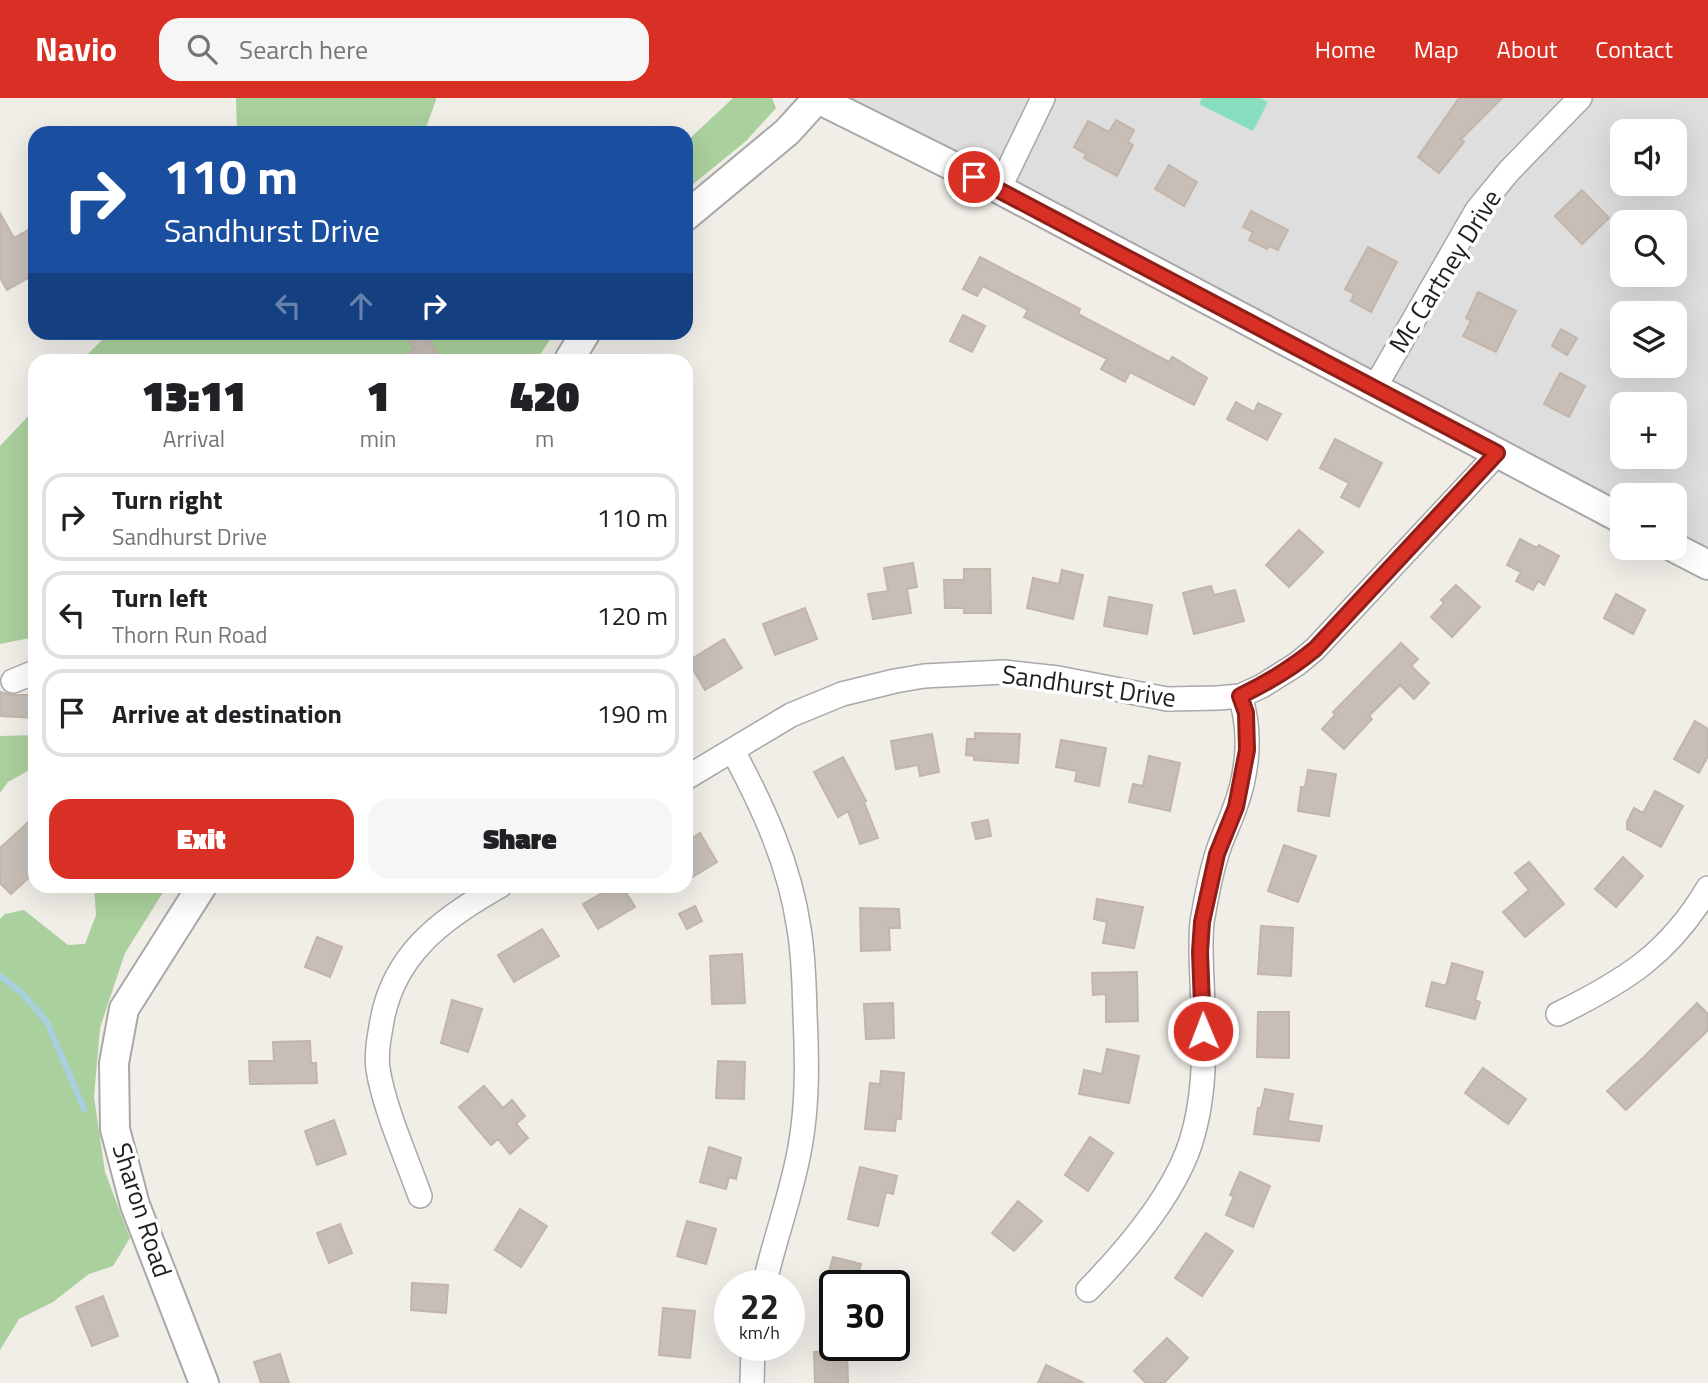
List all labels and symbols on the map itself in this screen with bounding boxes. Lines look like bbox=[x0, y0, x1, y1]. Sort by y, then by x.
pin bbox=[944, 147, 1004, 207]
street label: Mc Cartney Drive bbox=[1379, 182, 1510, 360]
street label: Sandhurst Drive bbox=[1000, 654, 1179, 717]
position arrow bbox=[1166, 994, 1240, 1068]
street label: Sharon Road bbox=[102, 1137, 183, 1282]
speed limit sign: 30 bbox=[819, 1270, 910, 1361]

